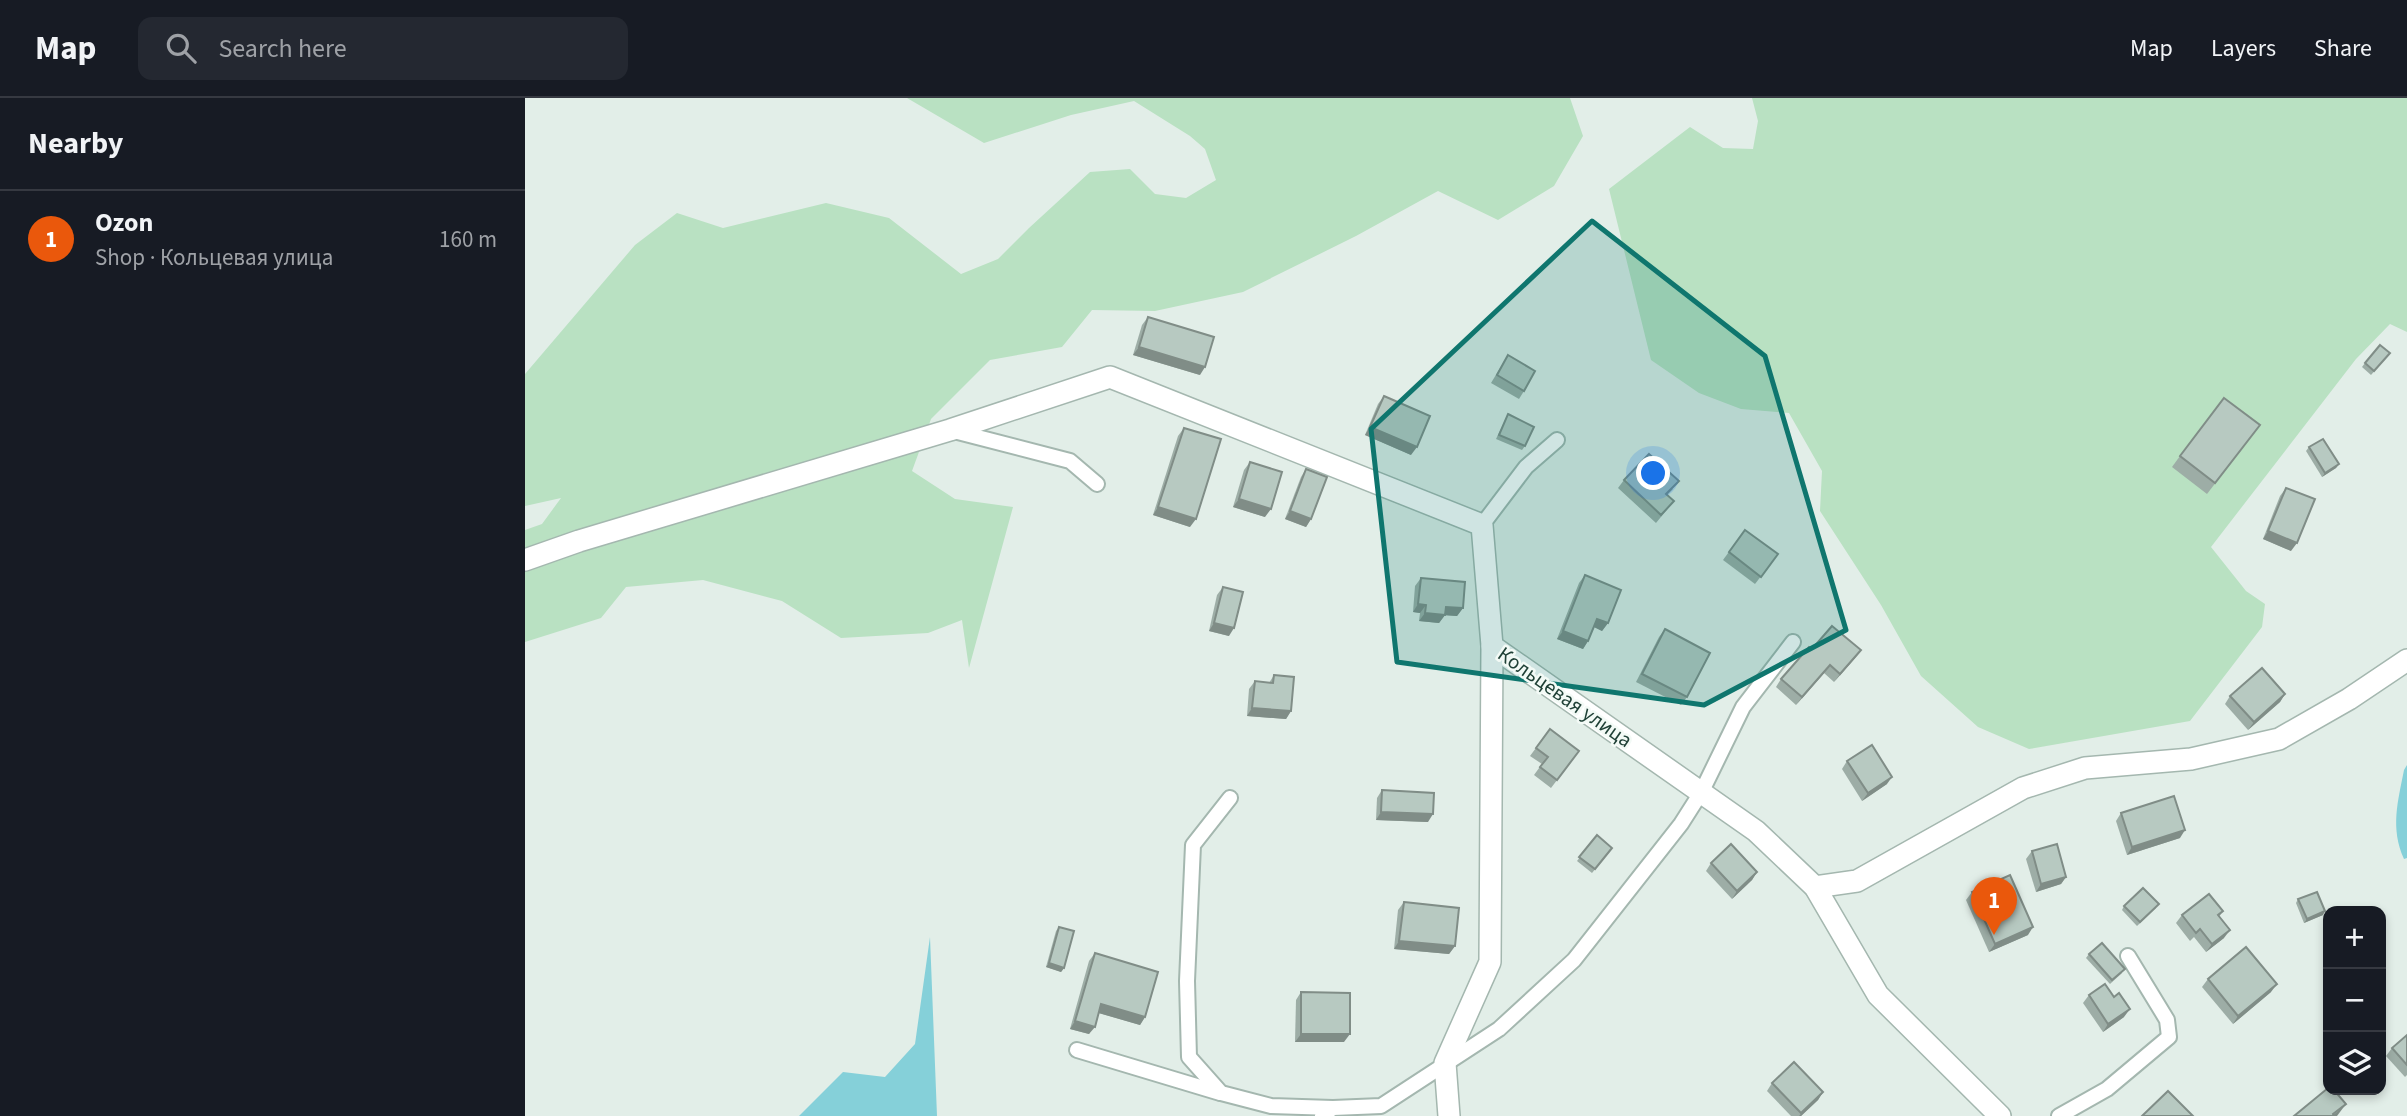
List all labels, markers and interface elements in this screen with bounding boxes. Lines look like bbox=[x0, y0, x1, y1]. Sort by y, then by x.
search box bbox=[138, 17, 628, 80]
text: Map bbox=[35, 25, 96, 72]
icon: search bbox=[162, 29, 200, 67]
text: Search here bbox=[218, 30, 347, 67]
text: Map bbox=[2130, 31, 2173, 66]
text: Layers bbox=[2211, 31, 2276, 66]
text: Share bbox=[2314, 31, 2372, 66]
text: Nearby bbox=[28, 122, 123, 165]
text: Ozon bbox=[95, 204, 153, 241]
text: 1 bbox=[45, 223, 57, 256]
text: 160 m bbox=[439, 223, 497, 256]
text: Shop · Кольцевая улица bbox=[95, 241, 333, 274]
your location bbox=[1636, 456, 1670, 490]
street label: Кольцевая улица bbox=[1492, 639, 1638, 755]
pin: 1 bbox=[1971, 877, 2017, 935]
map controls bbox=[2323, 906, 2386, 1095]
button: + bbox=[2323, 906, 2386, 969]
button: − bbox=[2323, 969, 2386, 1032]
button: layers bbox=[2323, 1032, 2386, 1095]

